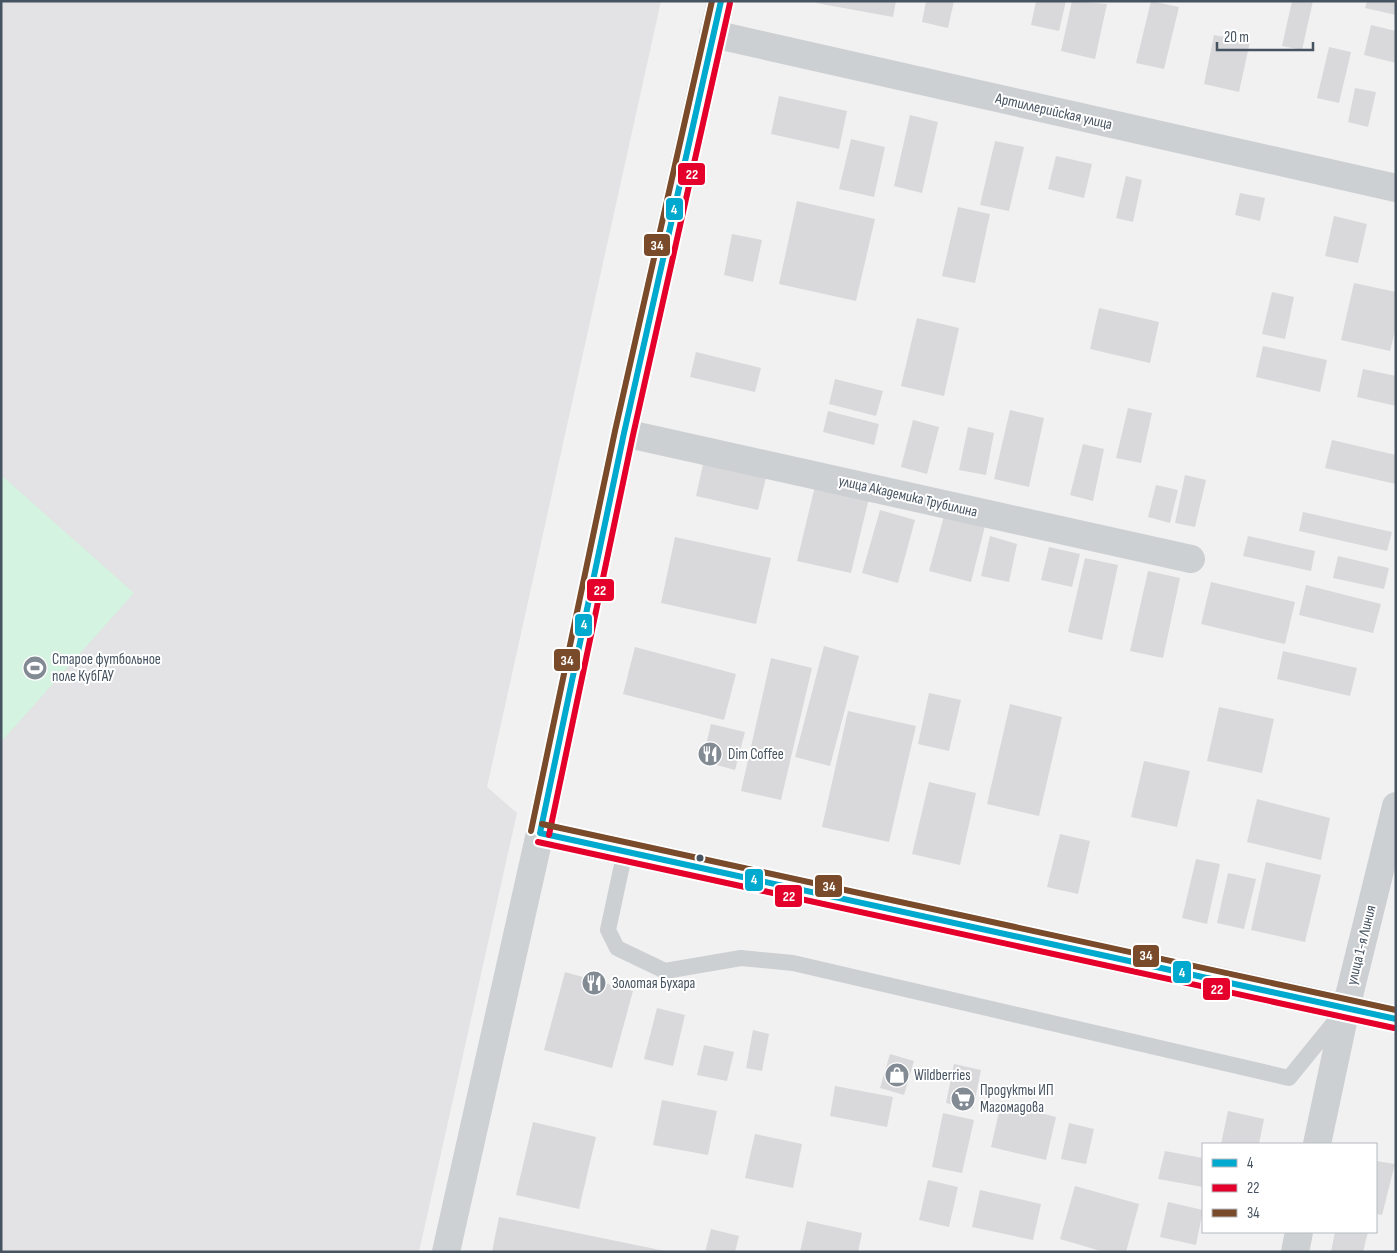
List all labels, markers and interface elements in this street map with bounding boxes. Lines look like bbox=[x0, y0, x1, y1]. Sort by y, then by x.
scale bar bbox=[1217, 20, 1313, 52]
text: 20 m bbox=[1224, 28, 1249, 47]
street label: Артиллерийская улица bbox=[993, 89, 1114, 134]
line badge: 22 bbox=[677, 162, 706, 186]
text: 22 bbox=[686, 166, 698, 183]
line badge: 4 bbox=[665, 197, 684, 221]
text: 4 bbox=[671, 201, 678, 218]
line badge: 34 bbox=[643, 233, 671, 257]
text: 34 bbox=[651, 237, 664, 254]
street label: улица Академика Трубилина bbox=[837, 471, 979, 522]
line badge: 22 bbox=[586, 578, 615, 602]
text: 22 bbox=[594, 582, 606, 599]
line badge: 4 bbox=[574, 613, 593, 637]
text: 4 bbox=[581, 616, 588, 633]
line badge: 34 bbox=[553, 648, 581, 672]
place label: Старое футбольное поле КубГАУ bbox=[52, 650, 161, 686]
text: 34 bbox=[561, 652, 574, 669]
sports icon: Старое футбольное поле КубГАУ bbox=[22, 655, 48, 681]
restaurant icon: Dim Coffee bbox=[697, 741, 723, 767]
place label: Dim Coffee bbox=[728, 745, 784, 764]
unlabelled marker bbox=[695, 853, 705, 863]
line badge: 4 bbox=[744, 868, 764, 892]
text: 4 bbox=[751, 871, 758, 888]
line badge: 34 bbox=[814, 874, 843, 898]
text: 34 bbox=[823, 878, 836, 895]
line badge: 22 bbox=[774, 884, 803, 908]
text: 22 bbox=[783, 888, 795, 905]
street label: улица 1-я Линия bbox=[1342, 903, 1381, 987]
line badge: 34 bbox=[1132, 944, 1160, 968]
text: 34 bbox=[1140, 947, 1153, 964]
line badge: 4 bbox=[1172, 960, 1192, 984]
text: 4 bbox=[1179, 964, 1186, 981]
restaurant icon: Золотая Бухара bbox=[581, 970, 607, 996]
place label: Золотая Бухара bbox=[612, 974, 696, 993]
line badge: 22 bbox=[1202, 977, 1231, 1001]
text: 22 bbox=[1211, 981, 1223, 998]
shop icon: Wildberries bbox=[884, 1062, 910, 1088]
place label: Wildberries bbox=[914, 1066, 971, 1085]
place label: Продукты ИП Магомадова bbox=[980, 1081, 1054, 1117]
supermarket icon: Продукты ИП Магомадова bbox=[950, 1086, 976, 1112]
legend bbox=[1202, 1143, 1377, 1233]
text: 4 bbox=[1247, 1154, 1253, 1173]
text: 22 bbox=[1247, 1179, 1259, 1198]
text: 34 bbox=[1247, 1204, 1260, 1223]

